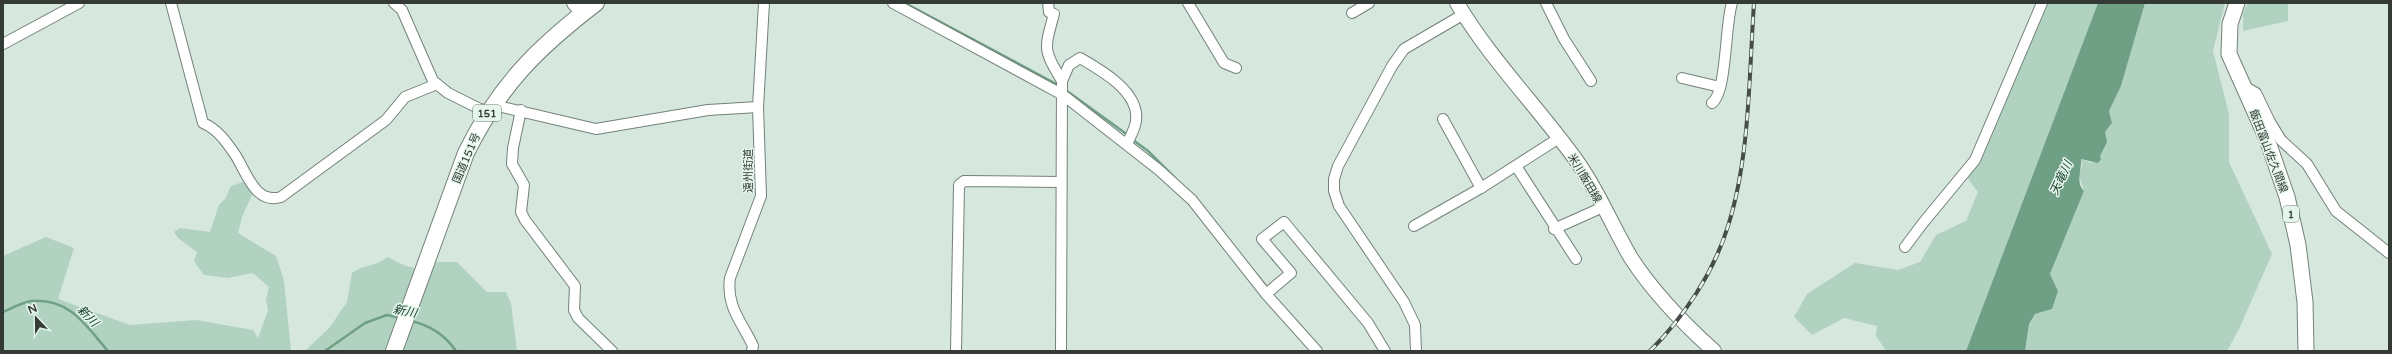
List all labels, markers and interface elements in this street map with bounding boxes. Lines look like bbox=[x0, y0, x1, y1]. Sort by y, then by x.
road number: 151 bbox=[473, 105, 501, 121]
street label: 飯田富山佐久間線 bbox=[2247, 108, 2290, 195]
street label: 国道151号 bbox=[450, 131, 483, 185]
street label: 遠州街道 bbox=[742, 149, 755, 193]
street label: 米川飯田線 bbox=[1565, 151, 1604, 205]
water label: 天竜川 bbox=[2047, 157, 2076, 197]
road number: 1 bbox=[2283, 206, 2299, 222]
north arrow bbox=[16, 298, 56, 338]
text: N bbox=[26, 302, 39, 317]
water label: 新川 bbox=[75, 302, 103, 331]
water label: 新川 bbox=[392, 302, 420, 321]

